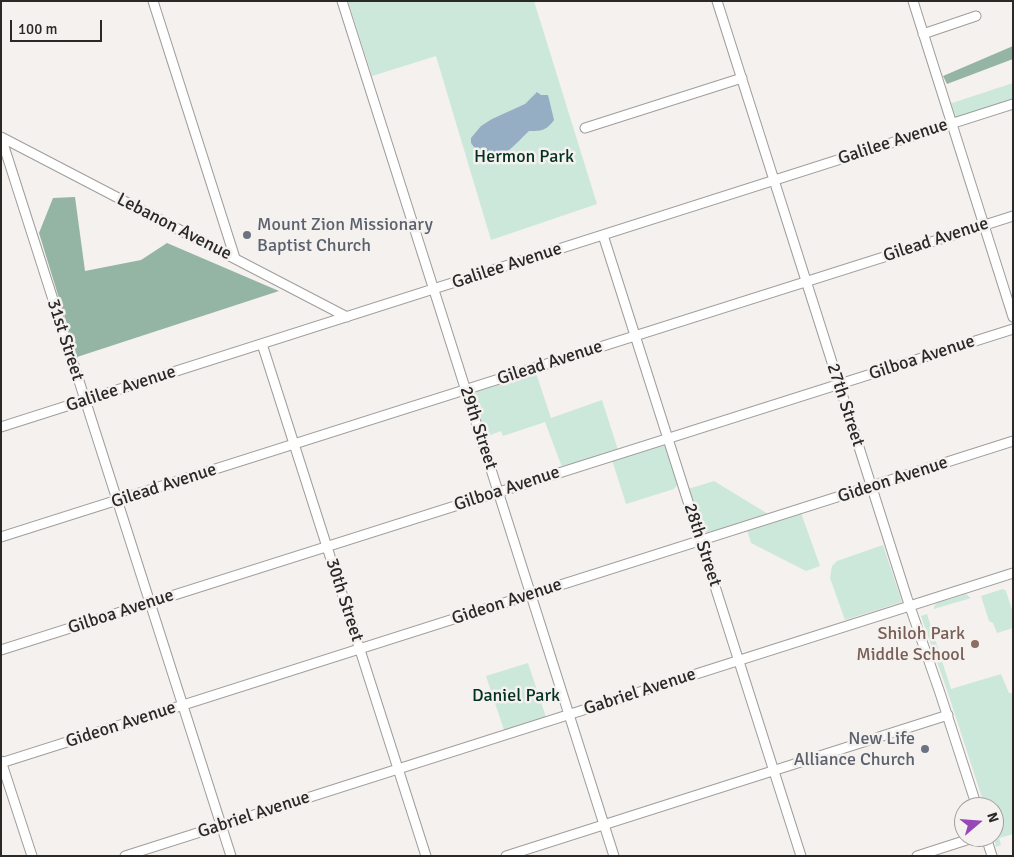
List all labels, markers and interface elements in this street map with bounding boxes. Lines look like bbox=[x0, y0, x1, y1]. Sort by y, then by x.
scale bar bbox=[12, 10, 105, 42]
text: 100 m bbox=[18, 20, 58, 38]
street label: Galilee Avenue bbox=[835, 114, 951, 170]
park label: Hermon Park bbox=[474, 146, 574, 168]
street label: Lebanon Avenue bbox=[113, 189, 235, 265]
street label: Gilead Avenue bbox=[881, 213, 991, 267]
place label: Mount Zion Missionary Baptist Church bbox=[257, 214, 433, 256]
marker: Mount Zion Missionary Baptist Church bbox=[241, 229, 253, 241]
street label: Galilee Avenue bbox=[449, 238, 565, 294]
street label: 31st Street bbox=[42, 296, 88, 384]
street label: Gilboa Avenue bbox=[866, 331, 978, 385]
street label: Gilead Avenue bbox=[495, 336, 605, 390]
street label: Galilee Avenue bbox=[63, 361, 179, 417]
street label: 27th Street bbox=[821, 361, 869, 449]
street label: 29th Street bbox=[454, 384, 502, 472]
street label: Gideon Avenue bbox=[835, 452, 951, 508]
street label: Gilead Avenue bbox=[109, 459, 219, 513]
street label: Gilboa Avenue bbox=[451, 462, 563, 516]
street label: 28th Street bbox=[678, 501, 726, 589]
street label: 30th Street bbox=[320, 556, 368, 644]
street label: Gideon Avenue bbox=[449, 574, 565, 630]
street label: Gilboa Avenue bbox=[65, 585, 177, 639]
place label: Shiloh Park Middle School bbox=[856, 623, 965, 666]
marker: Shiloh Park Middle School bbox=[969, 638, 981, 650]
street label: Gabriel Avenue bbox=[581, 664, 699, 720]
park label: Daniel Park bbox=[472, 685, 560, 707]
street label: Gideon Avenue bbox=[63, 697, 179, 753]
place label: New Life Alliance Church bbox=[794, 728, 915, 771]
marker: New Life Alliance Church bbox=[919, 743, 931, 755]
street label: Gabriel Avenue bbox=[195, 787, 313, 843]
north arrow bbox=[954, 797, 1004, 847]
text: N bbox=[983, 810, 1002, 825]

